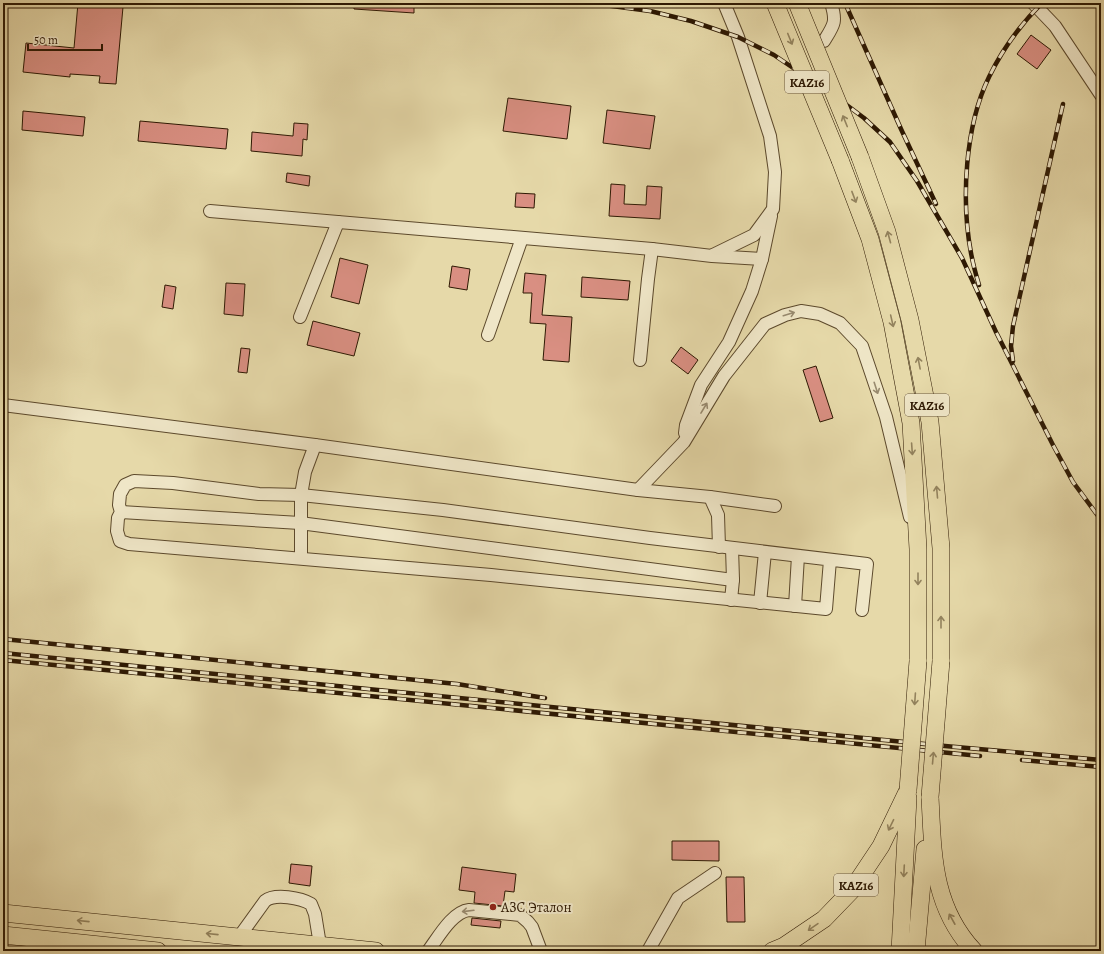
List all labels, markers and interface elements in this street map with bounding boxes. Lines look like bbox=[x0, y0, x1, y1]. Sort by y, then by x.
scale bar bbox=[28, 26, 102, 52]
text: 50 m bbox=[34, 32, 58, 48]
one-way arrow bbox=[787, 33, 794, 45]
road number: KAZ16 bbox=[785, 71, 829, 93]
one-way arrow bbox=[841, 116, 848, 128]
one-way arrow bbox=[850, 190, 858, 202]
one-way arrow bbox=[884, 231, 892, 244]
one-way arrow bbox=[782, 310, 795, 317]
one-way arrow bbox=[888, 314, 896, 327]
one-way arrow bbox=[915, 357, 923, 370]
one-way arrow bbox=[873, 381, 880, 394]
road number: KAZ16 bbox=[905, 394, 949, 416]
one-way arrow bbox=[700, 403, 708, 414]
one-way arrow bbox=[909, 442, 916, 455]
one-way arrow bbox=[933, 486, 940, 499]
one-way arrow bbox=[914, 572, 922, 585]
one-way arrow bbox=[937, 616, 945, 629]
one-way arrow bbox=[911, 692, 918, 705]
one-way arrow bbox=[929, 752, 937, 765]
one-way arrow bbox=[887, 819, 894, 831]
one-way arrow bbox=[901, 864, 908, 877]
road number: KAZ16 bbox=[834, 874, 878, 896]
place label: АЗС Эталон bbox=[500, 898, 572, 917]
marker: АЗС Эталон bbox=[488, 902, 498, 912]
one-way arrow bbox=[462, 907, 475, 915]
one-way arrow bbox=[947, 913, 955, 925]
one-way arrow bbox=[77, 918, 90, 925]
one-way arrow bbox=[807, 923, 818, 931]
one-way arrow bbox=[206, 931, 219, 938]

